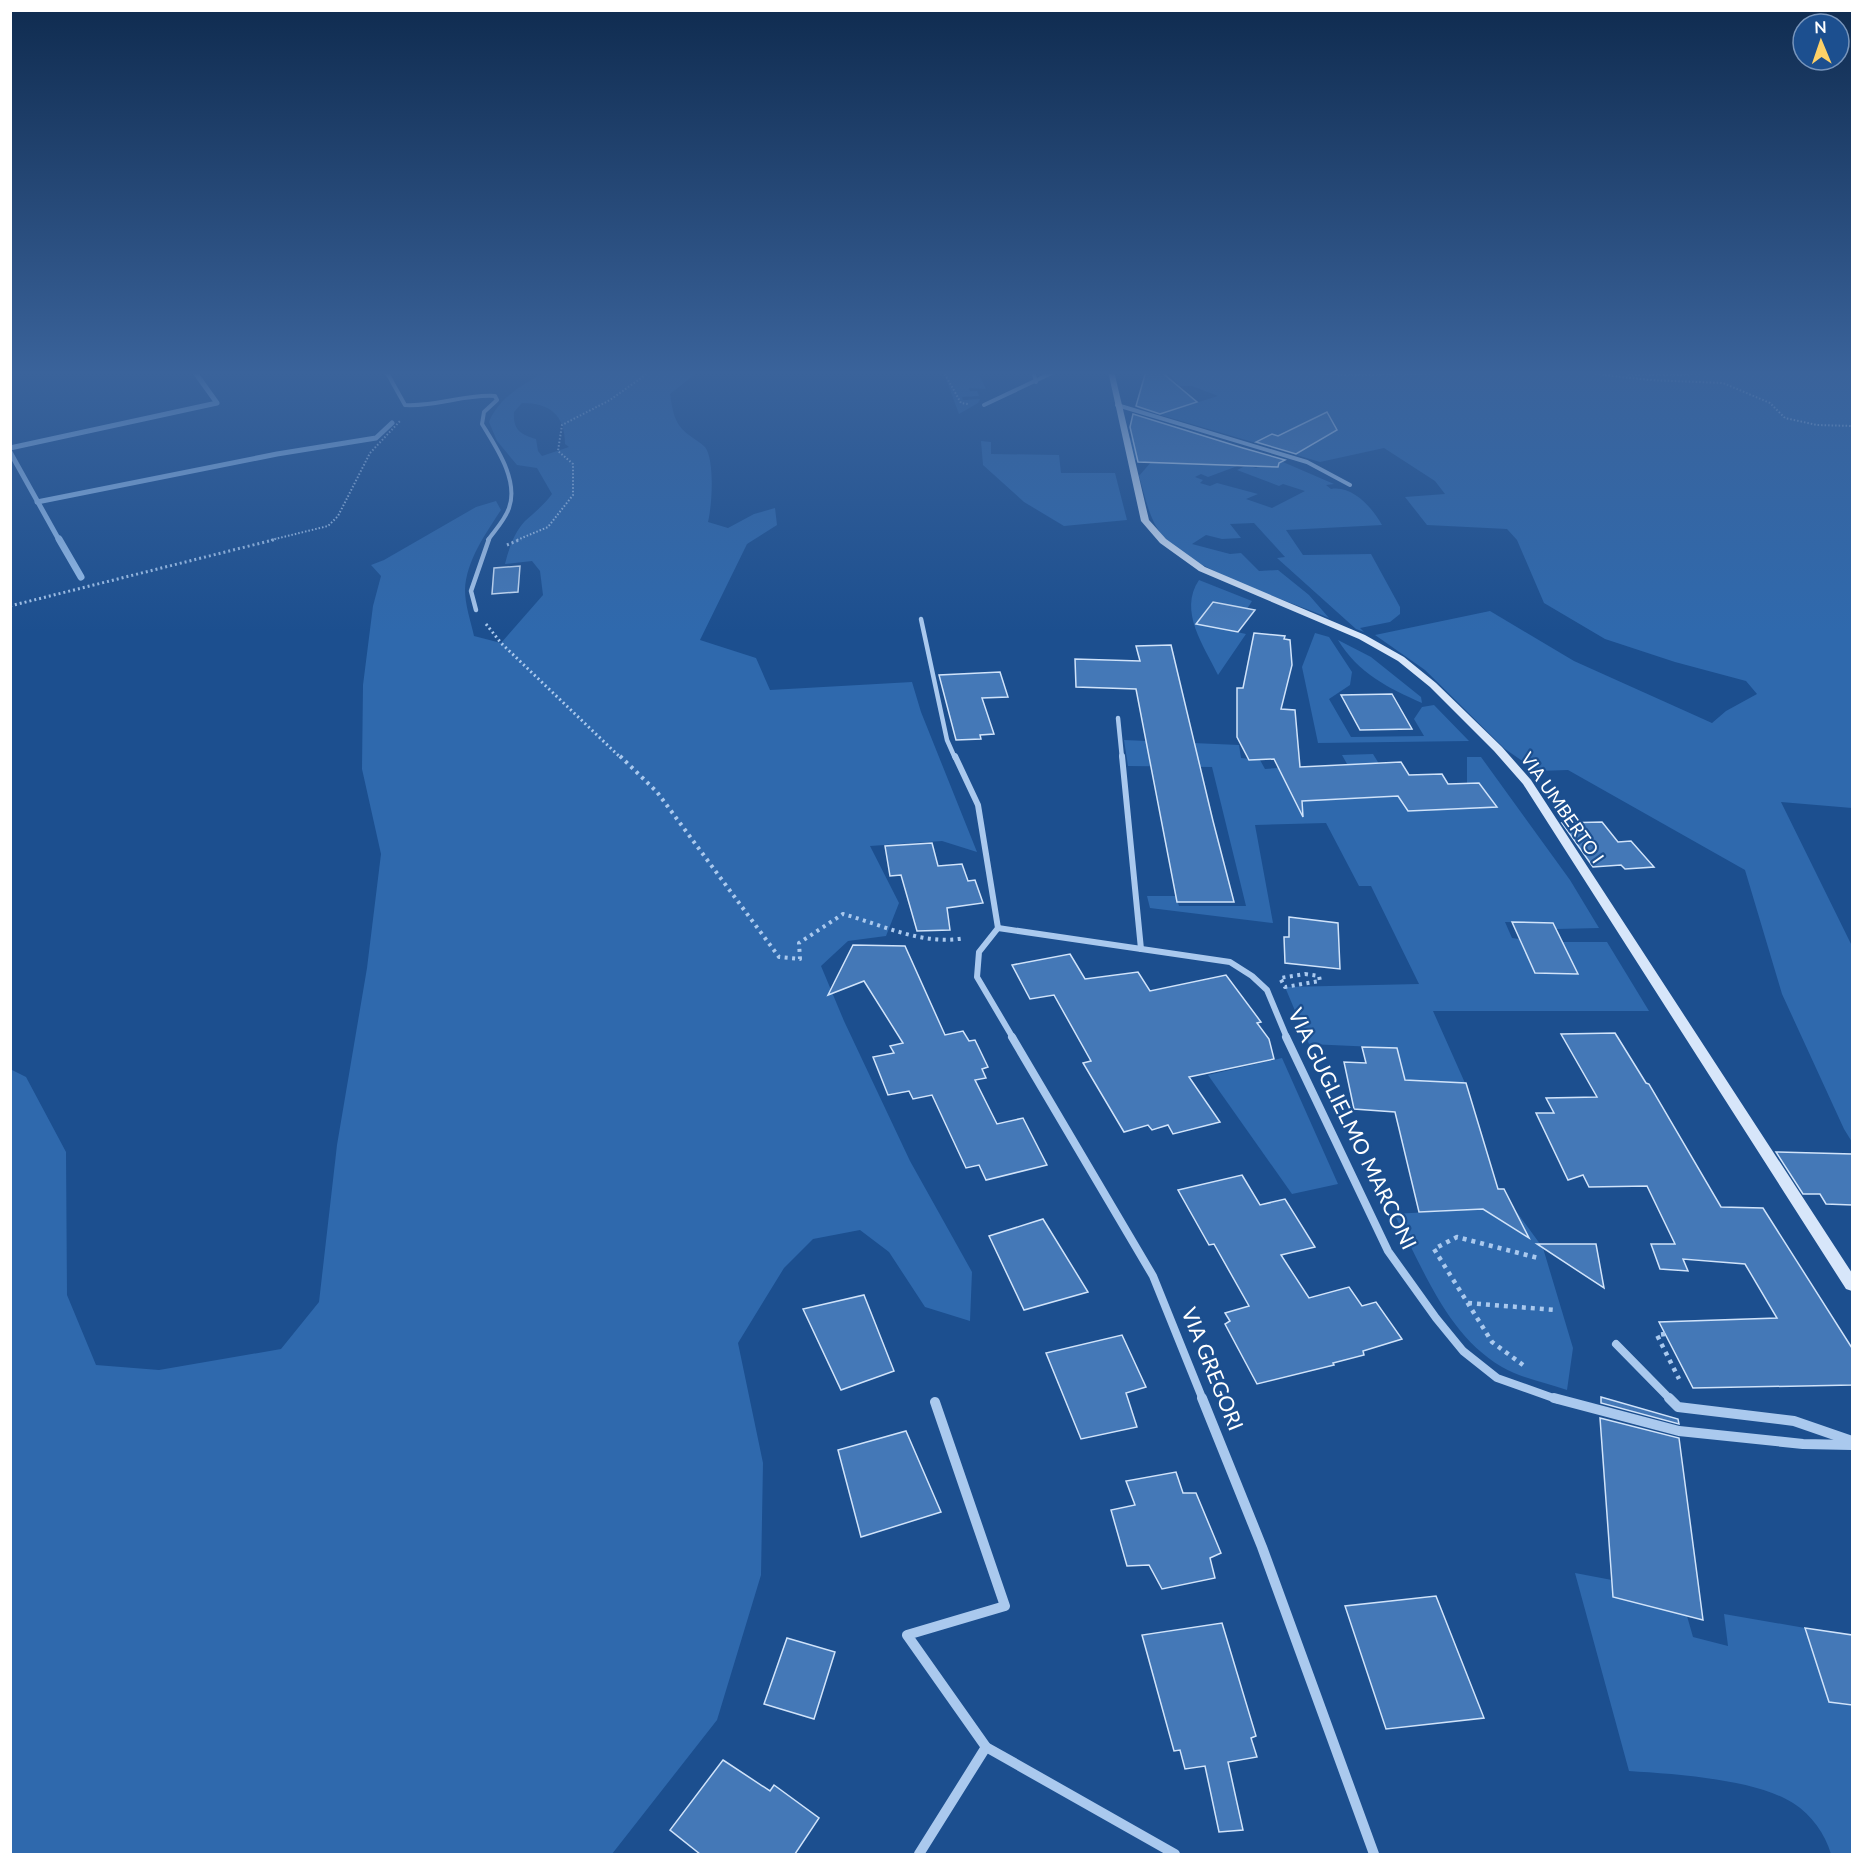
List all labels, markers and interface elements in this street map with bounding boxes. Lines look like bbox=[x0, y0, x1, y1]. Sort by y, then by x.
north arrow bbox=[1791, 12, 1851, 72]
text: N bbox=[1814, 17, 1827, 36]
street label: VIA UMBERTO I bbox=[1516, 748, 1609, 867]
street label: VIA GUGLIELMO MARCONI bbox=[1284, 1004, 1423, 1253]
street label: VIA GREGORI bbox=[1177, 1303, 1249, 1434]

